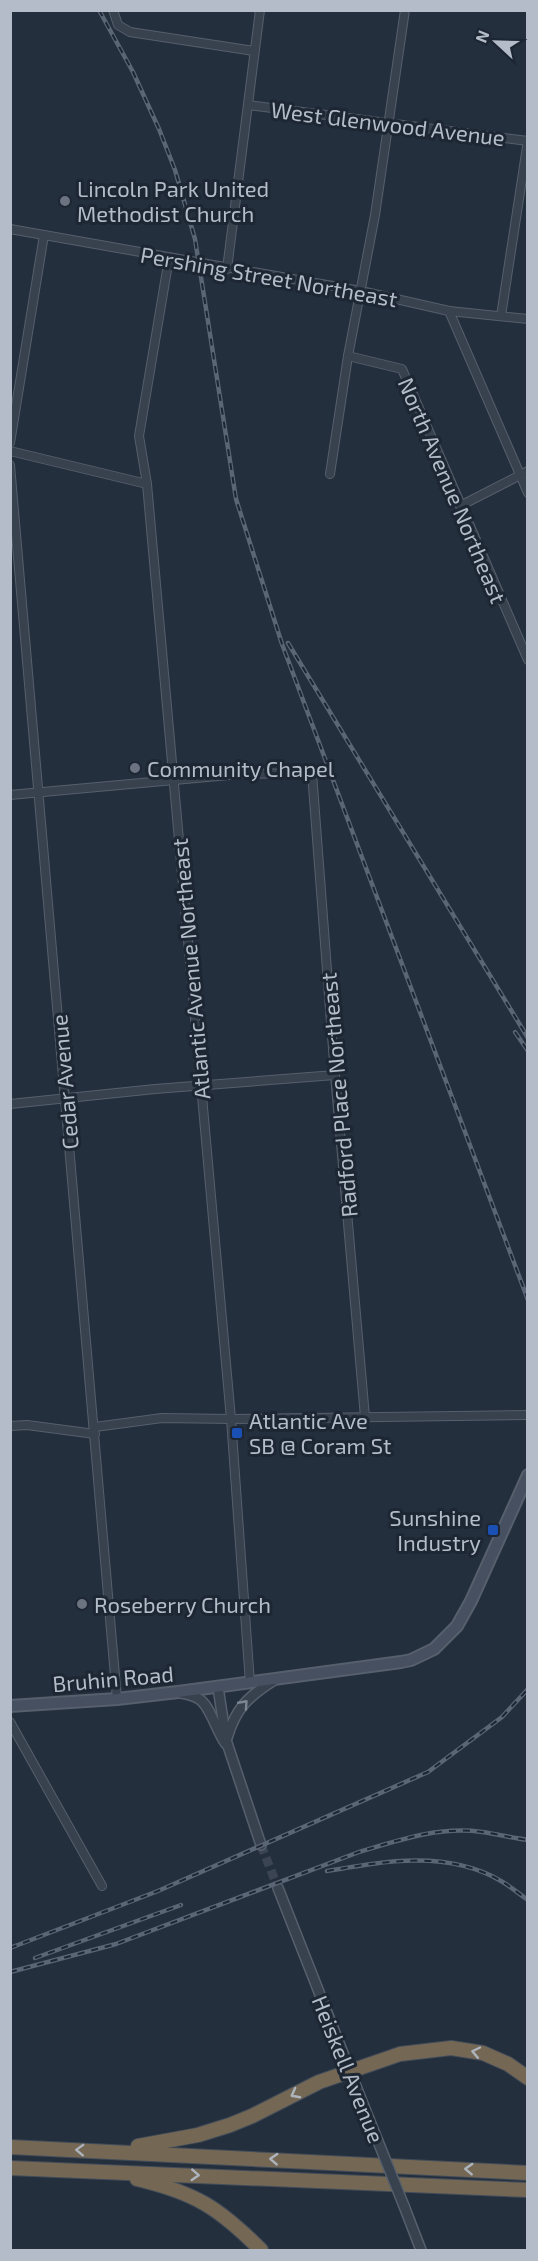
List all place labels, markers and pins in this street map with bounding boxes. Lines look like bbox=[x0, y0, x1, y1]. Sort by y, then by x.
place label: Lincoln Park United Methodist Church bbox=[77, 175, 269, 226]
marker: Lincoln Park United Methodist Church bbox=[58, 194, 72, 208]
place label: Community Chapel bbox=[147, 755, 335, 781]
marker: Community Chapel bbox=[128, 761, 142, 775]
place label: Atlantic Ave SB @ Coram St bbox=[249, 1407, 391, 1458]
marker: Atlantic Ave SB @ Coram St bbox=[230, 1426, 244, 1440]
place label: Sunshine Industry bbox=[389, 1504, 481, 1555]
marker: Sunshine Industry bbox=[486, 1523, 500, 1537]
place label: Roseberry Church bbox=[94, 1591, 271, 1617]
marker: Roseberry Church bbox=[75, 1597, 89, 1611]

